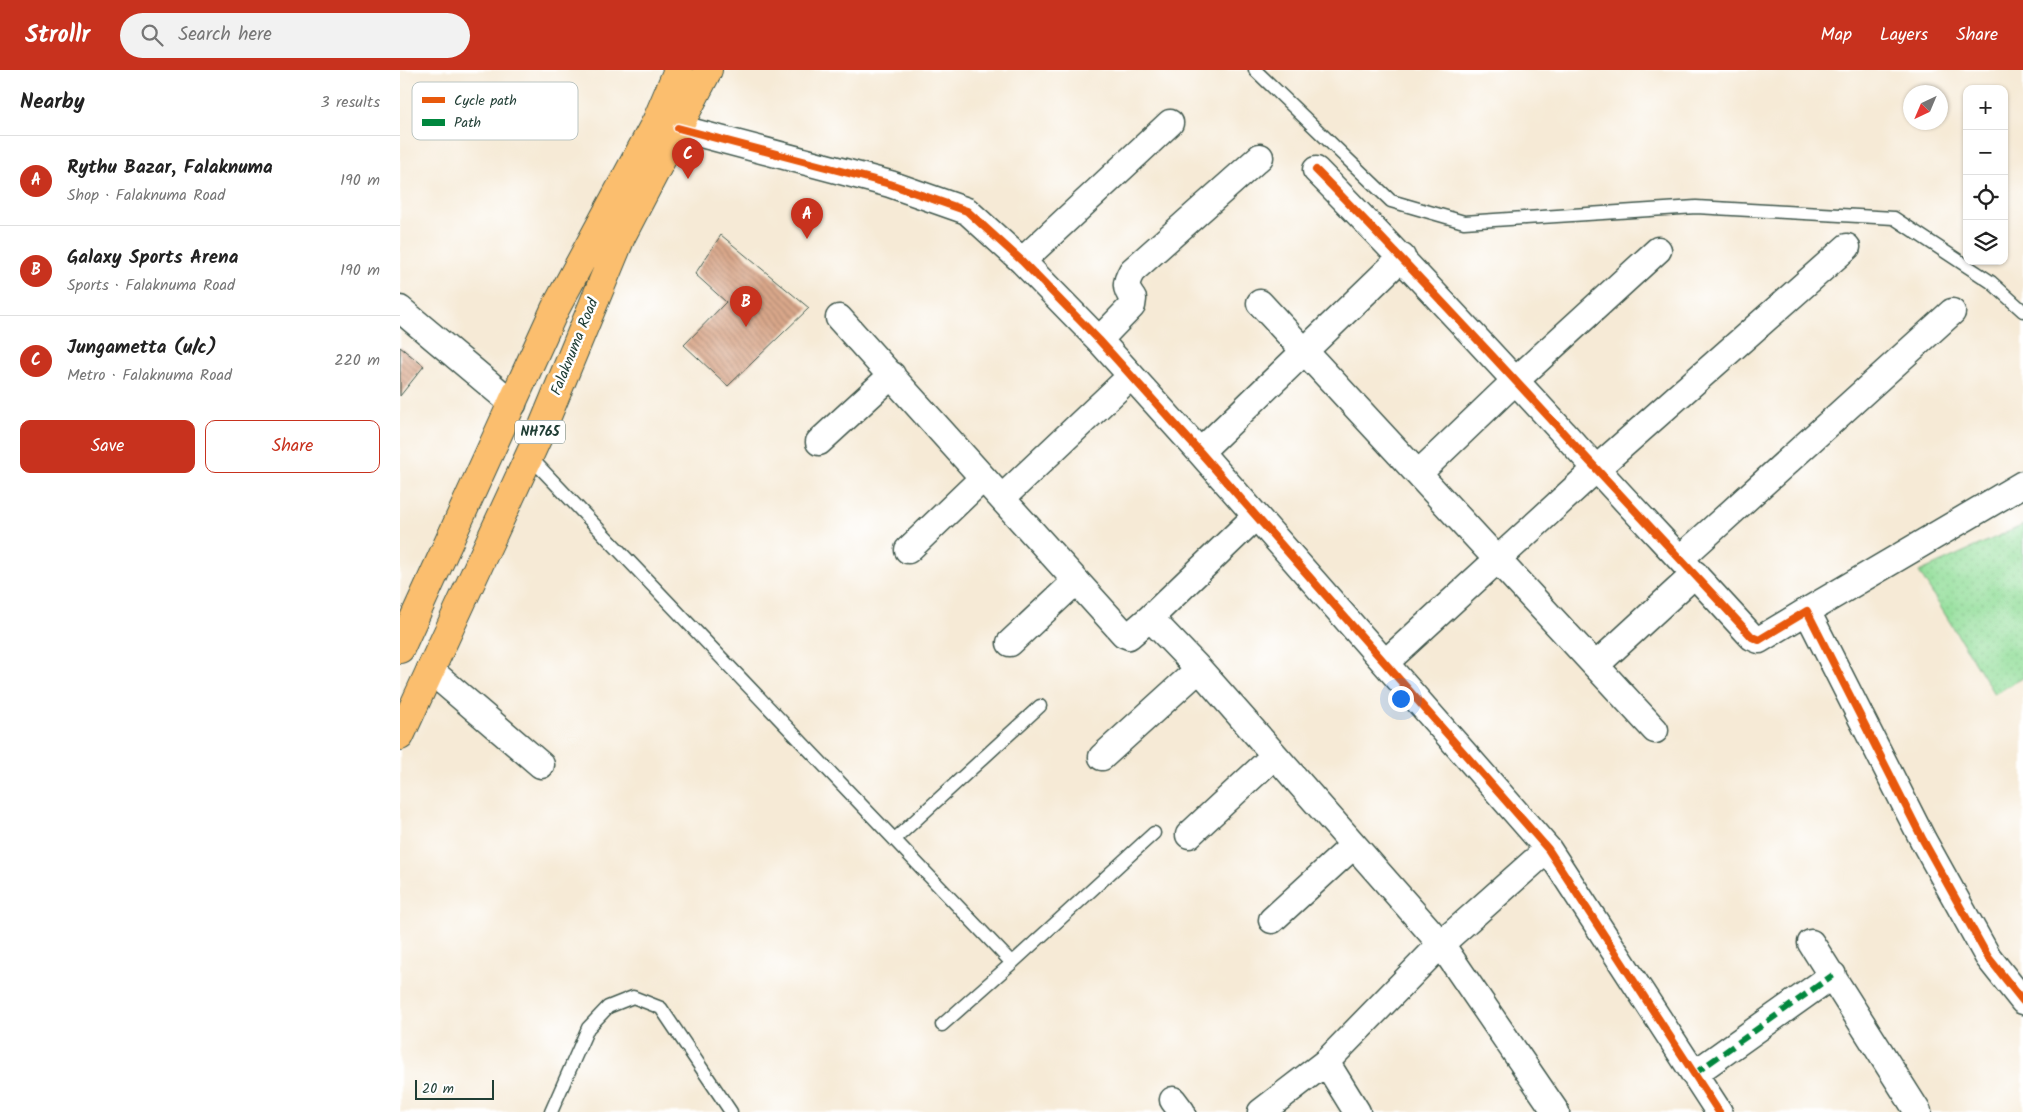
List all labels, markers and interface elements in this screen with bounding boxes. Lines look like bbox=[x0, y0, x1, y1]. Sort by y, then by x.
search box bbox=[120, 13, 470, 58]
text: Strollr bbox=[25, 16, 90, 55]
text: Search here bbox=[178, 20, 272, 50]
icon: search bbox=[138, 21, 166, 49]
text: Map bbox=[1821, 21, 1852, 50]
text: Layers bbox=[1880, 21, 1928, 50]
text: Share bbox=[1956, 21, 1998, 50]
legend bbox=[412, 82, 578, 140]
north arrow bbox=[1903, 85, 1948, 130]
map controls bbox=[1963, 85, 2008, 265]
button: + bbox=[1963, 85, 2008, 130]
text: Nearby bbox=[20, 86, 85, 119]
text: 3 results bbox=[321, 90, 380, 115]
text: Cycle path bbox=[454, 90, 517, 112]
text: Path bbox=[454, 112, 481, 134]
button: − bbox=[1963, 130, 2008, 175]
pin: C bbox=[672, 138, 704, 179]
text: Rythu Bazar, Falaknuma bbox=[67, 153, 273, 183]
text: A bbox=[31, 168, 41, 193]
text: 190 m bbox=[340, 168, 380, 193]
button: locate bbox=[1963, 175, 2008, 220]
text: Shop · Falaknuma Road bbox=[67, 183, 225, 208]
pin: A bbox=[791, 198, 823, 239]
button: layers bbox=[1963, 220, 2008, 265]
text: Galaxy Sports Arena bbox=[67, 243, 238, 273]
text: B bbox=[31, 258, 41, 283]
text: 190 m bbox=[340, 258, 380, 283]
text: Sports · Falaknuma Road bbox=[67, 273, 235, 298]
pin: B bbox=[730, 286, 762, 327]
street label: Falaknuma Road bbox=[545, 294, 606, 399]
text: Jungametta (u/c) bbox=[67, 333, 217, 363]
text: C bbox=[31, 348, 41, 373]
text: 220 m bbox=[334, 348, 380, 373]
text: Metro · Falaknuma Road bbox=[67, 363, 232, 388]
button: Save bbox=[20, 420, 195, 473]
button: Share bbox=[205, 420, 380, 473]
road number: NH765 bbox=[515, 421, 565, 444]
your location bbox=[1388, 686, 1414, 712]
scale bar bbox=[415, 1077, 494, 1100]
text: 20 m bbox=[422, 1078, 454, 1100]

